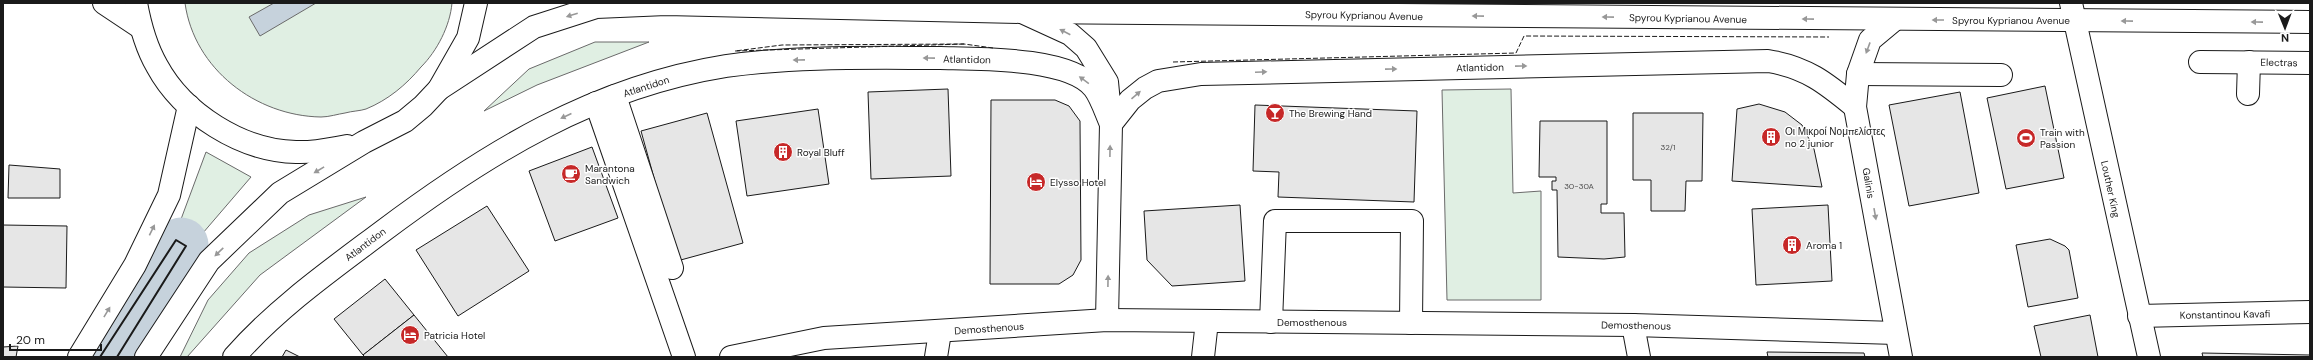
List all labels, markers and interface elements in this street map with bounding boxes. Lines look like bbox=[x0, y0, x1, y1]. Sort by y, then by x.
street label: Spyrou Kyprianou Avenue bbox=[1305, 8, 1423, 23]
north arrow bbox=[2265, 8, 2305, 48]
street label: Spyrou Kyprianou Avenue bbox=[1629, 11, 1747, 26]
one-way arrow bbox=[566, 12, 578, 18]
one-way arrow bbox=[1471, 13, 1484, 19]
one-way arrow bbox=[1601, 14, 1614, 20]
street label: Spyrou Kyprianou Avenue bbox=[1952, 14, 2070, 27]
one-way arrow bbox=[1801, 16, 1814, 22]
one-way arrow bbox=[1931, 17, 1944, 23]
one-way arrow bbox=[2120, 18, 2133, 24]
one-way arrow bbox=[2250, 19, 2263, 25]
one-way arrow bbox=[1059, 29, 1071, 35]
text: N bbox=[2281, 31, 2289, 45]
one-way arrow bbox=[1864, 42, 1870, 54]
street label: Atlantidon bbox=[943, 53, 991, 66]
one-way arrow bbox=[922, 55, 935, 61]
street label: Electras bbox=[2260, 56, 2298, 69]
one-way arrow bbox=[792, 57, 805, 63]
street label: Atlantidon bbox=[1456, 61, 1504, 74]
one-way arrow bbox=[1515, 63, 1528, 69]
one-way arrow bbox=[1385, 66, 1398, 72]
one-way arrow bbox=[1255, 68, 1267, 75]
street label: Atlantidon bbox=[621, 73, 671, 100]
one-way arrow bbox=[1078, 76, 1089, 84]
one-way arrow bbox=[1131, 90, 1141, 99]
bar icon: The Brewing Hand bbox=[1264, 102, 1286, 124]
place label: The Brewing Hand bbox=[1289, 107, 1372, 120]
one-way arrow bbox=[560, 113, 571, 119]
place label: Οι Μικροί Νομπελίστες no 2 junior bbox=[1785, 125, 1886, 150]
building icon: Οι Μικροί Νομπελίστες no 2 junior bbox=[1760, 126, 1782, 148]
place label: Train with Passion bbox=[2040, 126, 2085, 151]
sports icon: Train with Passion bbox=[2015, 127, 2037, 149]
building icon: Royal Bluff bbox=[772, 141, 794, 163]
house number: 32/1 bbox=[1661, 142, 1675, 152]
one-way arrow bbox=[1107, 144, 1113, 157]
place label: Royal Bluff bbox=[797, 146, 845, 159]
street label: Louther King bbox=[2098, 159, 2123, 219]
place label: Marantona Sandwich bbox=[585, 162, 635, 187]
cafe icon: Marantona Sandwich bbox=[560, 163, 582, 185]
one-way arrow bbox=[313, 166, 325, 173]
street label: Galinis bbox=[1859, 167, 1878, 199]
hotel icon: Elysso Hotel bbox=[1025, 171, 1047, 193]
place label: Elysso Hotel bbox=[1050, 176, 1106, 189]
house number: 30-30A bbox=[1564, 181, 1595, 191]
one-way arrow bbox=[1872, 208, 1878, 220]
one-way arrow bbox=[149, 224, 155, 235]
street label: Atlantidon bbox=[342, 225, 389, 264]
building icon: Aroma 1 bbox=[1781, 234, 1803, 256]
place label: Aroma 1 bbox=[1806, 239, 1842, 252]
one-way arrow bbox=[214, 247, 224, 256]
one-way arrow bbox=[1105, 274, 1111, 287]
one-way arrow bbox=[103, 306, 110, 318]
street label: Konstantinou Kavafi bbox=[2180, 307, 2271, 322]
street label: Demosthenous bbox=[1277, 316, 1347, 329]
street label: Demosthenous bbox=[1601, 318, 1671, 333]
street label: Demosthenous bbox=[954, 320, 1024, 337]
hotel icon: Patricia Hotel bbox=[399, 324, 421, 346]
scale bar bbox=[10, 326, 101, 352]
place label: Patricia Hotel bbox=[424, 329, 485, 342]
text: 20 m bbox=[16, 332, 45, 348]

